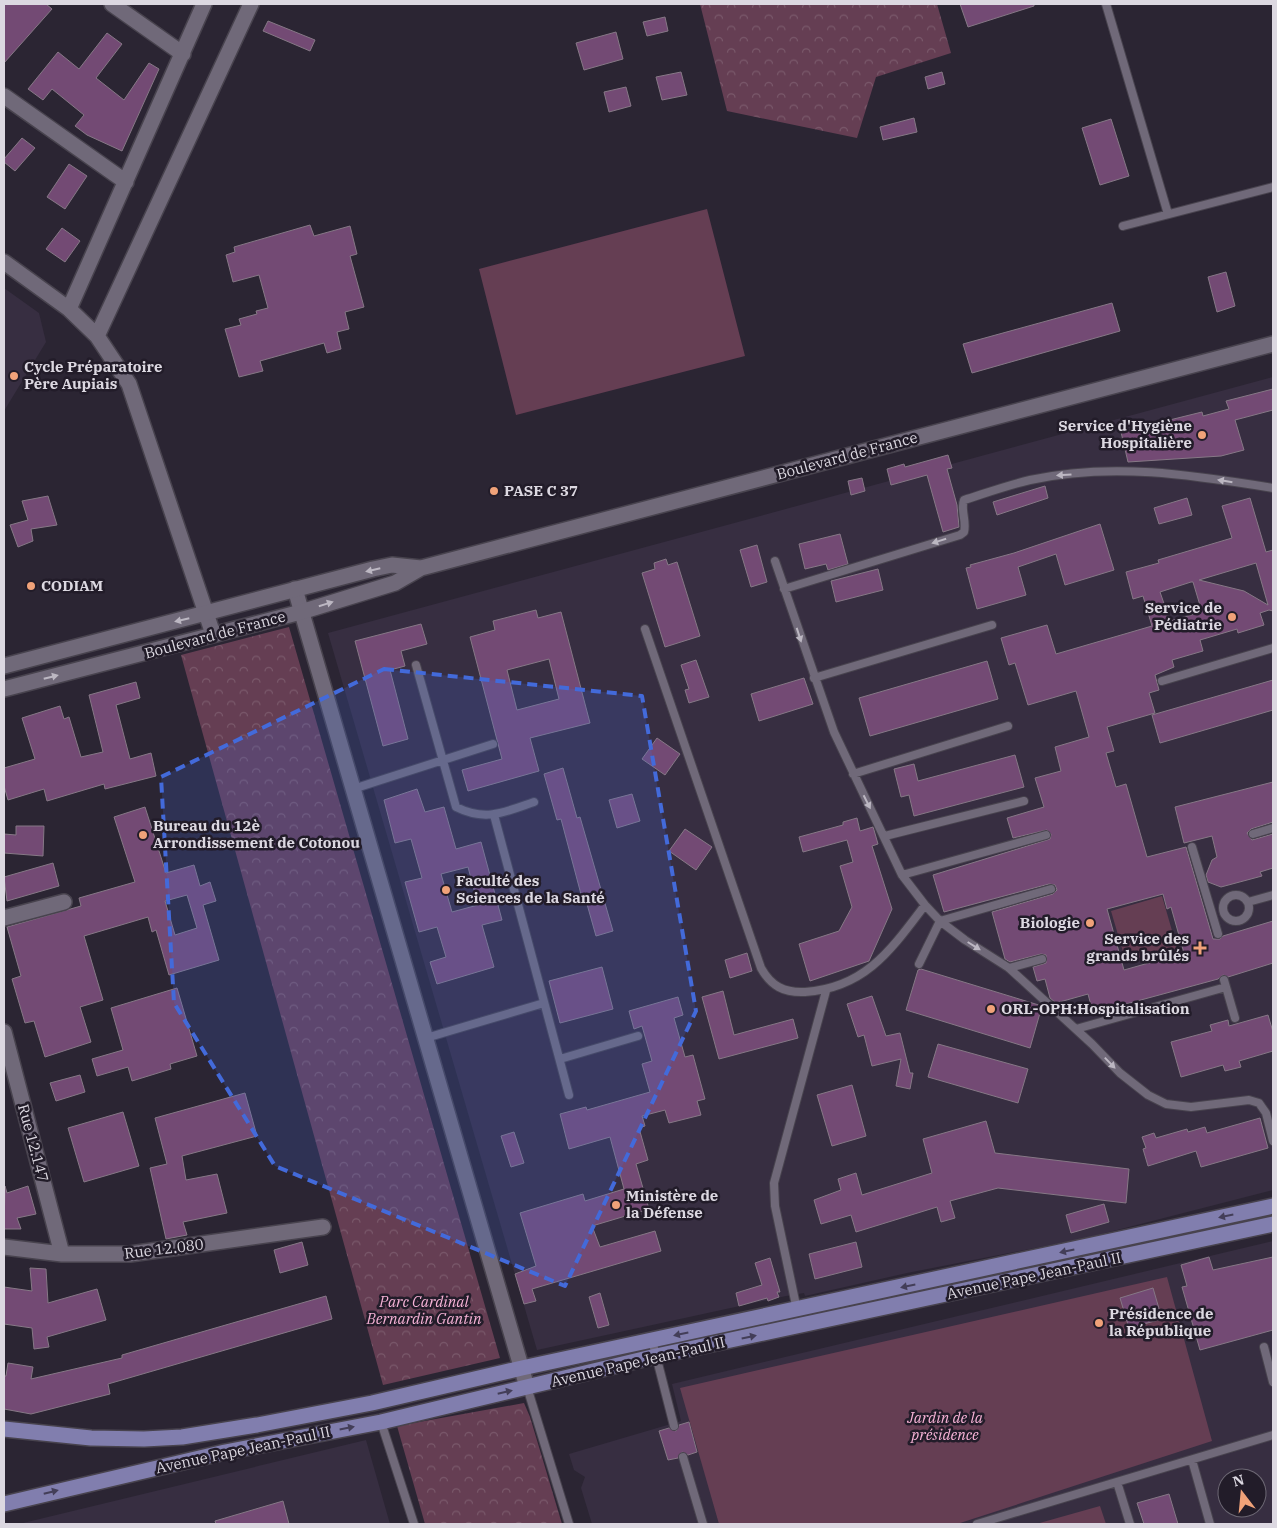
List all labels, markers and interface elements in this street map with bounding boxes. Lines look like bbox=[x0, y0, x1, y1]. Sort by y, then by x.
place label: Cycle Préparatoire Père Aupiais bbox=[24, 357, 162, 393]
marker: Cycle Préparatoire Père Aupiais bbox=[8, 370, 20, 382]
place label: Service d'Hygiène Hospitalière bbox=[1058, 416, 1192, 452]
street label: Boulevard de France bbox=[774, 428, 920, 483]
marker: Service d'Hygiène Hospitalière bbox=[1196, 429, 1208, 441]
one-way arrow bbox=[1055, 471, 1071, 479]
one-way arrow bbox=[1217, 476, 1233, 484]
place label: PASE C 37 bbox=[504, 481, 578, 500]
marker: PASE C 37 bbox=[488, 485, 500, 497]
one-way arrow bbox=[931, 538, 946, 546]
one-way arrow bbox=[366, 566, 381, 574]
place label: CODIAM bbox=[41, 576, 103, 595]
marker: CODIAM bbox=[25, 580, 37, 592]
place label: Service de Pédiatrie bbox=[1145, 598, 1222, 634]
one-way arrow bbox=[319, 600, 334, 608]
street label: Boulevard de France bbox=[142, 607, 288, 662]
marker: Service de Pédiatrie bbox=[1226, 611, 1238, 623]
one-way arrow bbox=[175, 616, 190, 624]
one-way arrow bbox=[796, 628, 803, 643]
one-way arrow bbox=[43, 673, 58, 681]
one-way arrow bbox=[863, 794, 871, 809]
place label: Bureau du 12è Arrondissement de Cotonou bbox=[153, 816, 360, 852]
marker: Bureau du 12è Arrondissement de Cotonou bbox=[137, 829, 149, 841]
place label: Faculté des Sciences de la Santé bbox=[456, 871, 605, 907]
marker: Faculté des Sciences de la Santé bbox=[440, 884, 452, 896]
place label: Biologie bbox=[1020, 913, 1080, 932]
marker: Biologie bbox=[1084, 917, 1096, 929]
place label: Service des grands brûlés bbox=[1086, 929, 1189, 965]
one-way arrow bbox=[967, 941, 980, 950]
marker: Service des grands brûlés bbox=[1193, 941, 1207, 955]
place label: ORL-OPH:Hospitalisation bbox=[1001, 999, 1190, 1018]
marker: ORL-OPH:Hospitalisation bbox=[985, 1003, 997, 1015]
one-way arrow bbox=[1104, 1057, 1116, 1069]
street label: Rue 12.147 bbox=[14, 1102, 53, 1184]
place label: Ministère de la Défense bbox=[626, 1186, 718, 1222]
marker: Ministère de la Défense bbox=[610, 1199, 622, 1211]
one-way arrow bbox=[1218, 1212, 1233, 1220]
street label: Rue 12.080 bbox=[123, 1234, 205, 1263]
one-way arrow bbox=[1059, 1247, 1074, 1255]
street label: Avenue Pape Jean-Paul II bbox=[945, 1248, 1123, 1303]
one-way arrow bbox=[901, 1282, 916, 1290]
park label: Parc Cardinal Bernardin Gantin bbox=[366, 1292, 482, 1328]
place label: Présidence de la République bbox=[1109, 1304, 1213, 1340]
marker: Présidence de la République bbox=[1093, 1317, 1105, 1329]
one-way arrow bbox=[672, 1331, 688, 1339]
street label: Avenue Pape Jean-Paul II bbox=[549, 1332, 727, 1391]
one-way arrow bbox=[741, 1332, 757, 1340]
one-way arrow bbox=[498, 1388, 513, 1396]
park label: Jardin de la présidence bbox=[906, 1408, 984, 1444]
street label: Avenue Pape Jean-Paul II bbox=[154, 1422, 332, 1477]
one-way arrow bbox=[339, 1424, 355, 1432]
north arrow bbox=[1217, 1468, 1267, 1518]
text: N bbox=[1231, 1470, 1246, 1491]
one-way arrow bbox=[44, 1488, 59, 1496]

